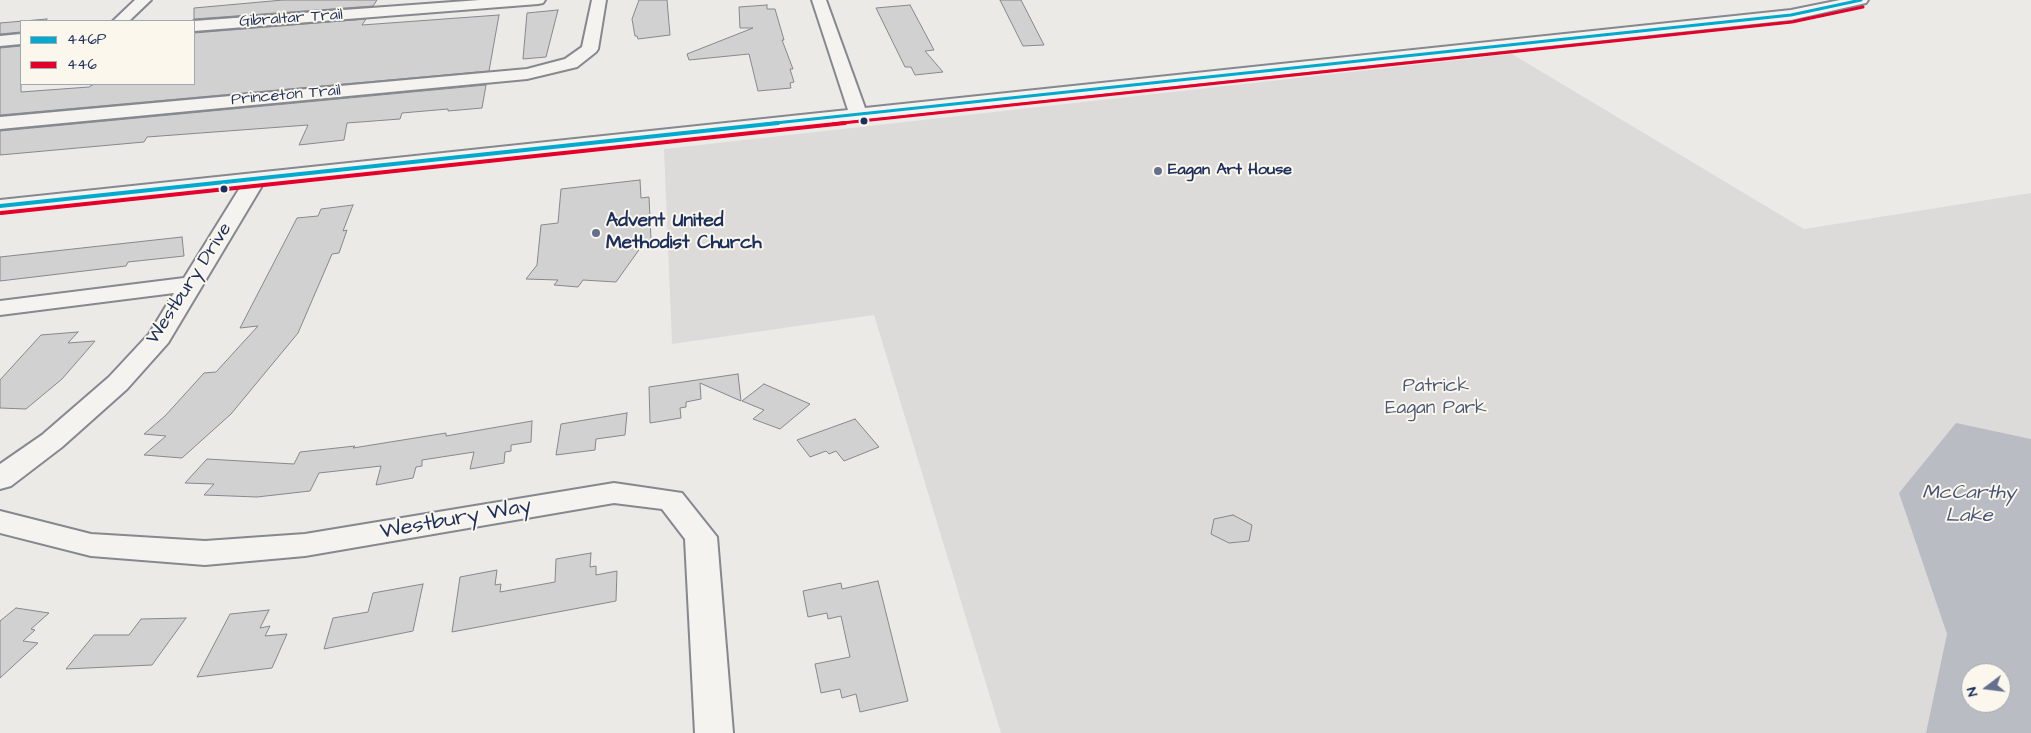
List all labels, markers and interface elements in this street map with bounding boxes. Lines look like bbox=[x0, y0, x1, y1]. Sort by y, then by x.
street label: Gibraltar Trail bbox=[239, 6, 343, 32]
legend bbox=[20, 20, 195, 85]
text: 446P bbox=[67, 29, 106, 50]
text: 446 bbox=[67, 54, 97, 75]
street label: Princeton Trail bbox=[230, 82, 342, 110]
unlabelled marker bbox=[859, 116, 869, 126]
place label: Eagan Art House bbox=[1168, 161, 1292, 181]
marker: Eagan Art House bbox=[1152, 165, 1164, 177]
unlabelled marker bbox=[219, 184, 229, 194]
place label: Advent United Methodist Church bbox=[606, 211, 762, 255]
street label: Westbury Drive bbox=[142, 219, 238, 349]
marker: Advent United Methodist Church bbox=[590, 227, 602, 239]
park label: Patrick Eagan Park bbox=[1385, 376, 1487, 420]
water label: McCarthy Lake bbox=[1922, 482, 2016, 529]
street label: Westbury Way bbox=[378, 494, 534, 546]
north arrow bbox=[1961, 663, 2011, 713]
text: N bbox=[1962, 685, 1983, 698]

